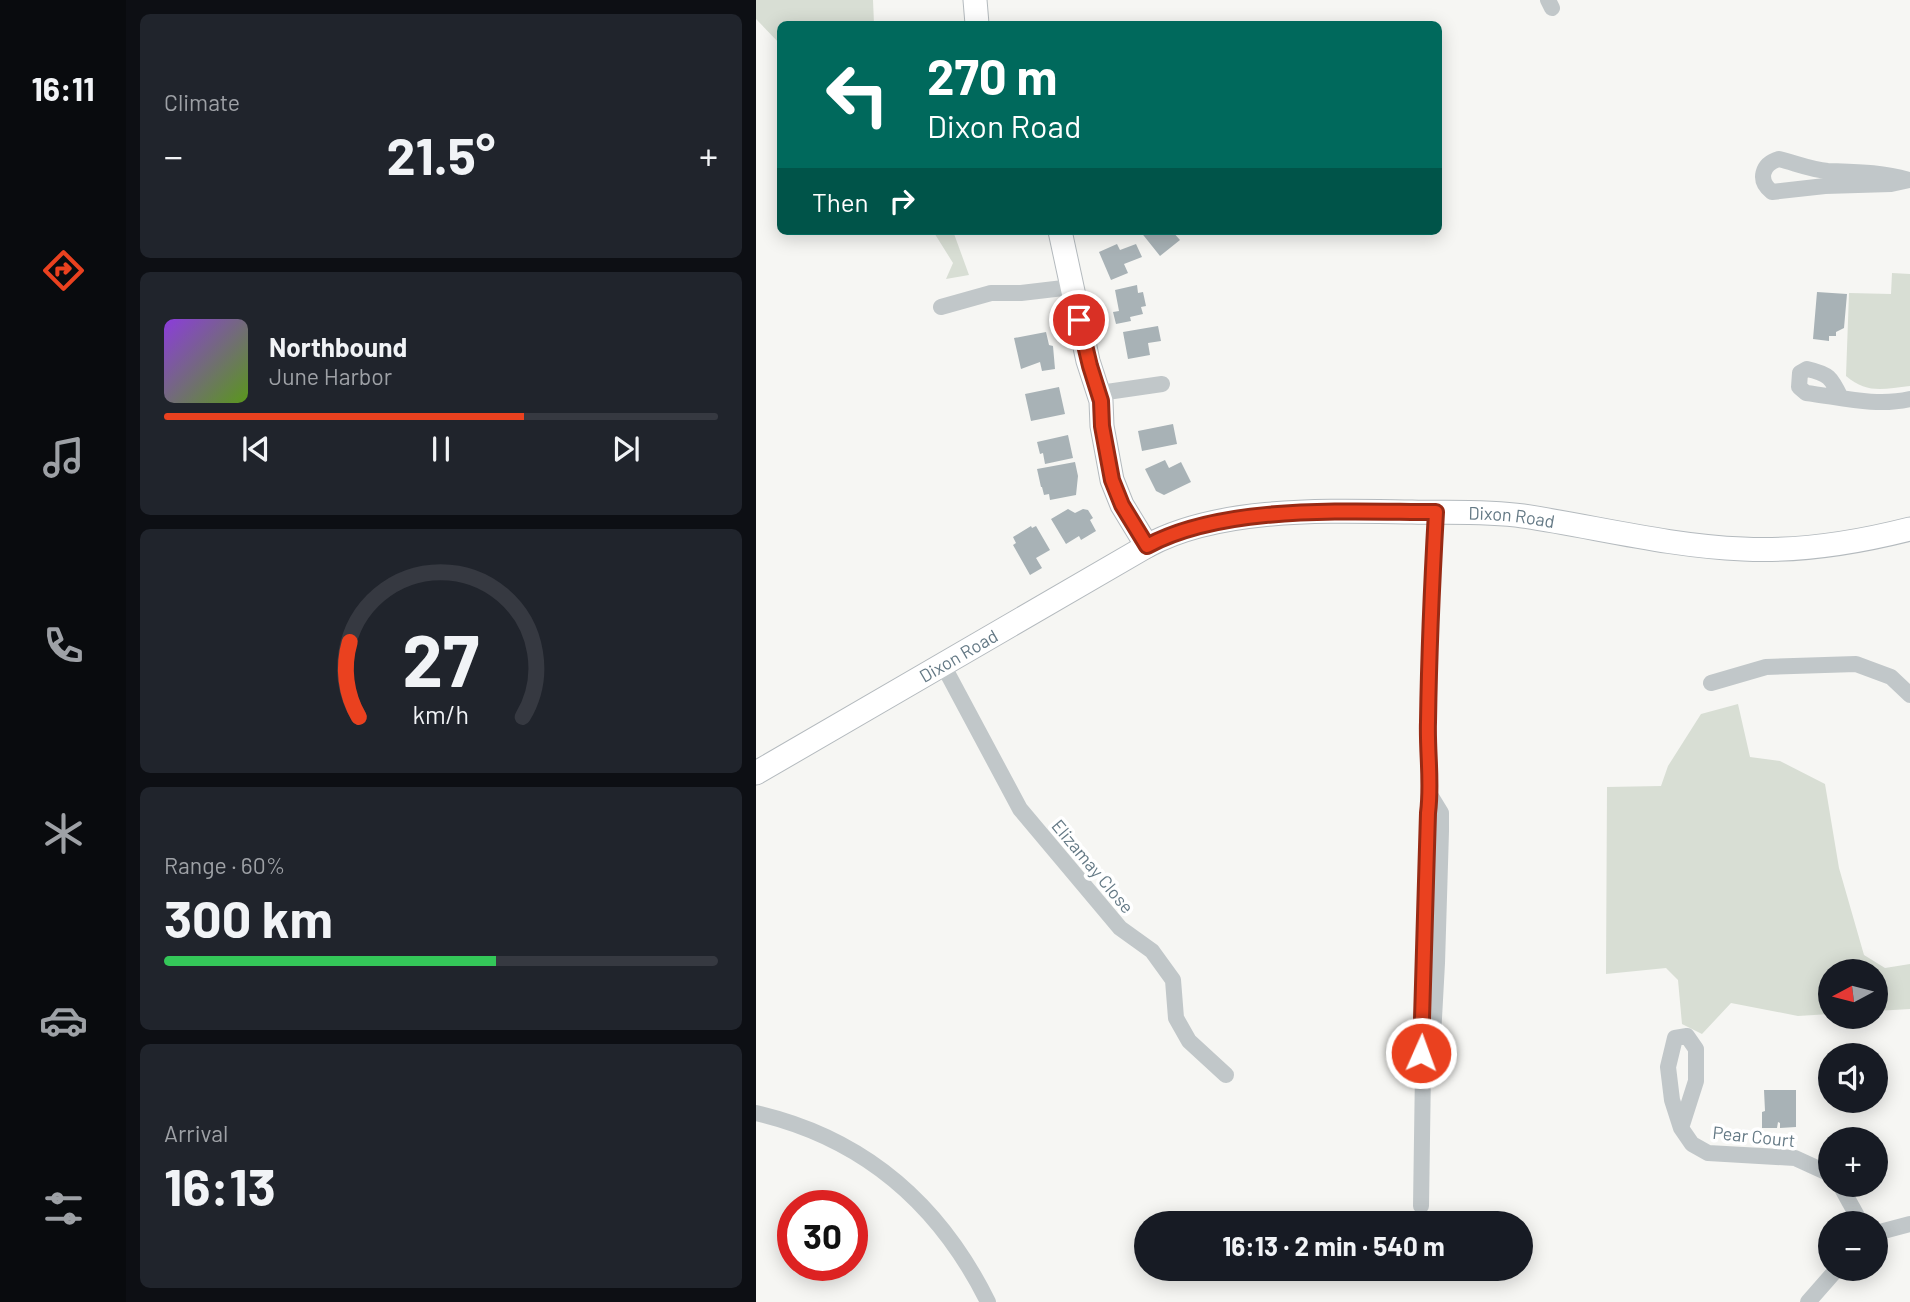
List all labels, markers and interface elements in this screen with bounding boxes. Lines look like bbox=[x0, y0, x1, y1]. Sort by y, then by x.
text: 270 m bbox=[927, 46, 1057, 105]
icon: left bbox=[812, 49, 903, 140]
text: 16:11 bbox=[31, 69, 95, 107]
text: Climate bbox=[164, 88, 240, 116]
text: Dixon Road bbox=[927, 106, 1081, 144]
text: 21.5° bbox=[387, 123, 495, 185]
text: − bbox=[164, 132, 183, 178]
text: + bbox=[699, 132, 718, 178]
icon: right bbox=[883, 182, 921, 220]
text: Then bbox=[812, 186, 869, 217]
icon: directions bbox=[39, 246, 88, 295]
pin bbox=[1049, 290, 1109, 350]
icon: arrive bbox=[1060, 301, 1098, 339]
text: Northbound bbox=[269, 331, 407, 362]
text: June Harbor bbox=[269, 362, 392, 390]
icon: previous bbox=[237, 430, 275, 468]
icon: pause bbox=[422, 430, 460, 468]
icon: next bbox=[607, 430, 645, 468]
icon: music bbox=[39, 433, 88, 482]
street label: Dixon Road bbox=[1468, 501, 1557, 532]
text: 27 bbox=[403, 614, 479, 702]
icon: phone bbox=[39, 621, 88, 670]
street label: Dixon Road bbox=[915, 624, 1001, 687]
text: km/h bbox=[413, 699, 469, 729]
icon: climate bbox=[39, 809, 88, 858]
street label: Elizamay Close bbox=[1047, 815, 1139, 917]
text: Range · 60% bbox=[164, 851, 285, 879]
text: 300 km bbox=[164, 886, 333, 948]
north arrow bbox=[1818, 959, 1888, 1029]
map controls bbox=[1818, 959, 1888, 1281]
icon: car bbox=[39, 996, 88, 1045]
position arrow bbox=[1384, 1016, 1458, 1090]
button: sound bbox=[1818, 1043, 1888, 1113]
text: Arrival bbox=[164, 1119, 228, 1147]
street label: Pear Court bbox=[1712, 1121, 1796, 1151]
button: + bbox=[1818, 1127, 1888, 1197]
text: 16:13 bbox=[164, 1154, 276, 1216]
icon: filters bbox=[39, 1184, 88, 1233]
speed limit sign: 30 bbox=[777, 1190, 868, 1281]
button: − bbox=[1818, 1211, 1888, 1281]
text: 16:13 · 2 min · 540 m bbox=[1222, 1230, 1445, 1261]

